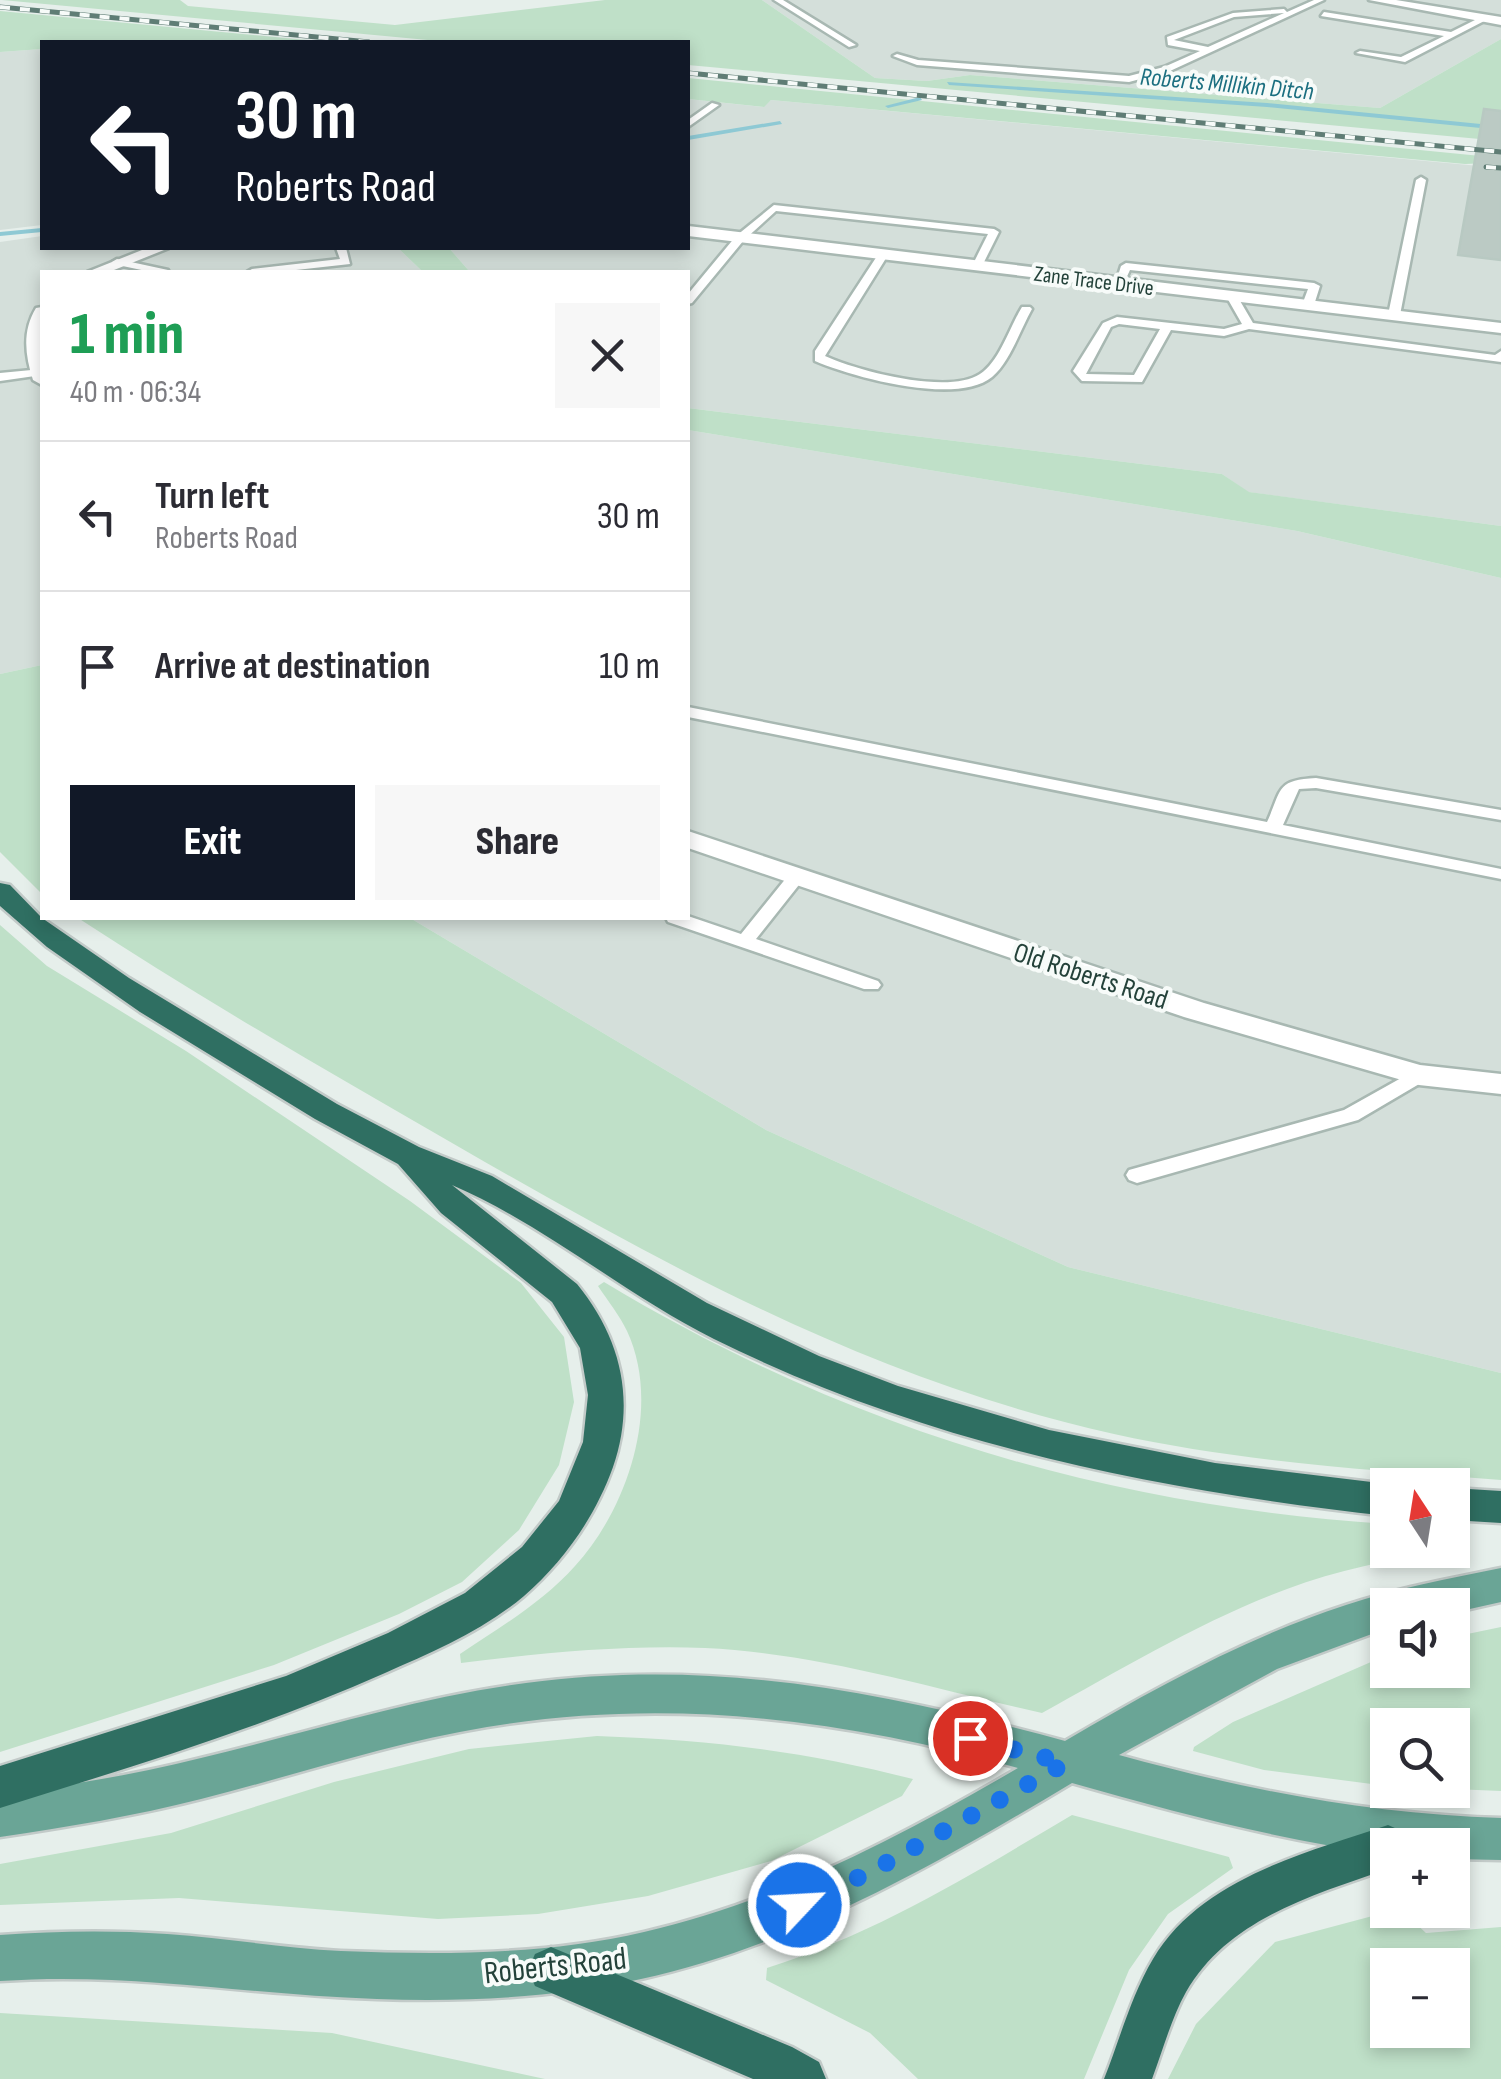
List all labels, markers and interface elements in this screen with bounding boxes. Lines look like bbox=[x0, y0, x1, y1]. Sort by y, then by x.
water label: Roberts Millikin Ditch bbox=[1139, 61, 1315, 108]
text: 30 m bbox=[235, 75, 357, 159]
icon: left bbox=[70, 80, 200, 210]
text: Roberts Road bbox=[235, 160, 436, 215]
street label: Zane Trace Drive bbox=[1032, 261, 1155, 302]
text: 1 min bbox=[70, 299, 184, 371]
button: close bbox=[555, 303, 660, 408]
text: 40 m · 06:34 bbox=[70, 373, 201, 412]
text: Turn left bbox=[155, 474, 269, 519]
icon: left bbox=[70, 489, 125, 544]
text: 30 m bbox=[597, 494, 660, 539]
text: Roberts Road bbox=[155, 519, 298, 558]
icon: arrive bbox=[70, 639, 125, 694]
text: Arrive at destination bbox=[155, 644, 430, 689]
text: 10 m bbox=[599, 644, 660, 689]
button: Exit bbox=[70, 785, 355, 900]
button: Share bbox=[375, 785, 660, 900]
street label: Old Roberts Road bbox=[1009, 936, 1172, 1017]
north arrow bbox=[1370, 1468, 1470, 1568]
map controls bbox=[1370, 1468, 1470, 2048]
button: sound bbox=[1370, 1588, 1470, 1688]
pin bbox=[928, 1696, 1013, 1781]
button: search bbox=[1370, 1708, 1470, 1808]
icon: arrive bbox=[943, 1711, 998, 1766]
button: + bbox=[1370, 1828, 1470, 1928]
position arrow bbox=[747, 1853, 851, 1957]
street label: Roberts Road bbox=[482, 1940, 628, 1993]
button: − bbox=[1370, 1948, 1470, 2048]

